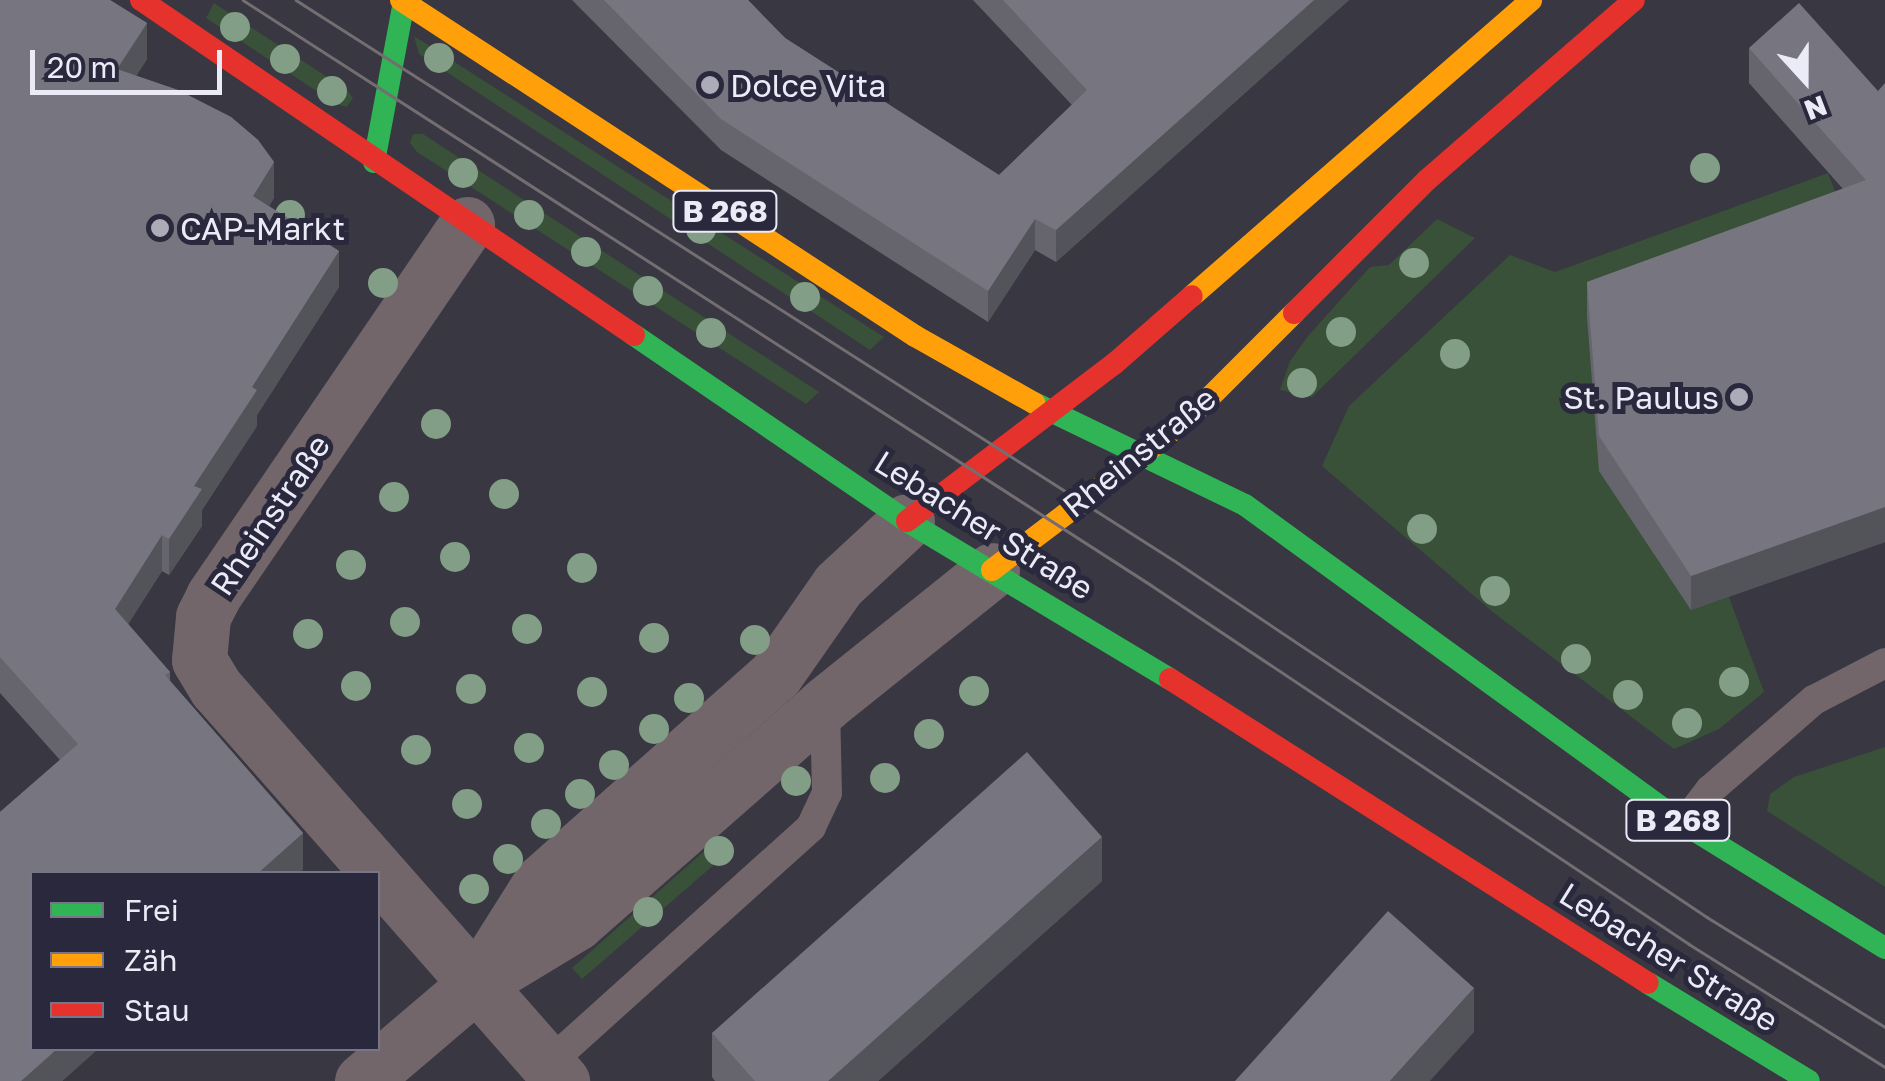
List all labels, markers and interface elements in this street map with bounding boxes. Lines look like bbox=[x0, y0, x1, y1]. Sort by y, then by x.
scale bar bbox=[35, 30, 228, 92]
north arrow bbox=[1755, 30, 1855, 130]
text: 20 m bbox=[47, 49, 117, 85]
place label: Dolce Vita bbox=[730, 66, 886, 104]
marker: Dolce Vita bbox=[699, 74, 721, 96]
text: N bbox=[1800, 89, 1832, 128]
road number: B 268 bbox=[670, 186, 780, 236]
place label: CAP-Markt bbox=[180, 209, 345, 247]
marker: CAP-Markt bbox=[149, 217, 171, 239]
place label: St. Paulus bbox=[1563, 378, 1719, 416]
street label: Rheinstraße bbox=[1055, 379, 1223, 525]
marker: St. Paulus bbox=[1728, 386, 1750, 408]
street label: Rheinstraße bbox=[202, 427, 338, 603]
street label: Lebacher Straße bbox=[868, 442, 1100, 608]
road number: B 268 bbox=[1623, 795, 1733, 845]
legend bbox=[30, 871, 380, 1051]
street label: Lebacher Straße bbox=[1553, 874, 1785, 1040]
text: Frei bbox=[124, 892, 179, 928]
text: Zäh bbox=[124, 942, 177, 978]
text: Stau bbox=[124, 992, 190, 1028]

